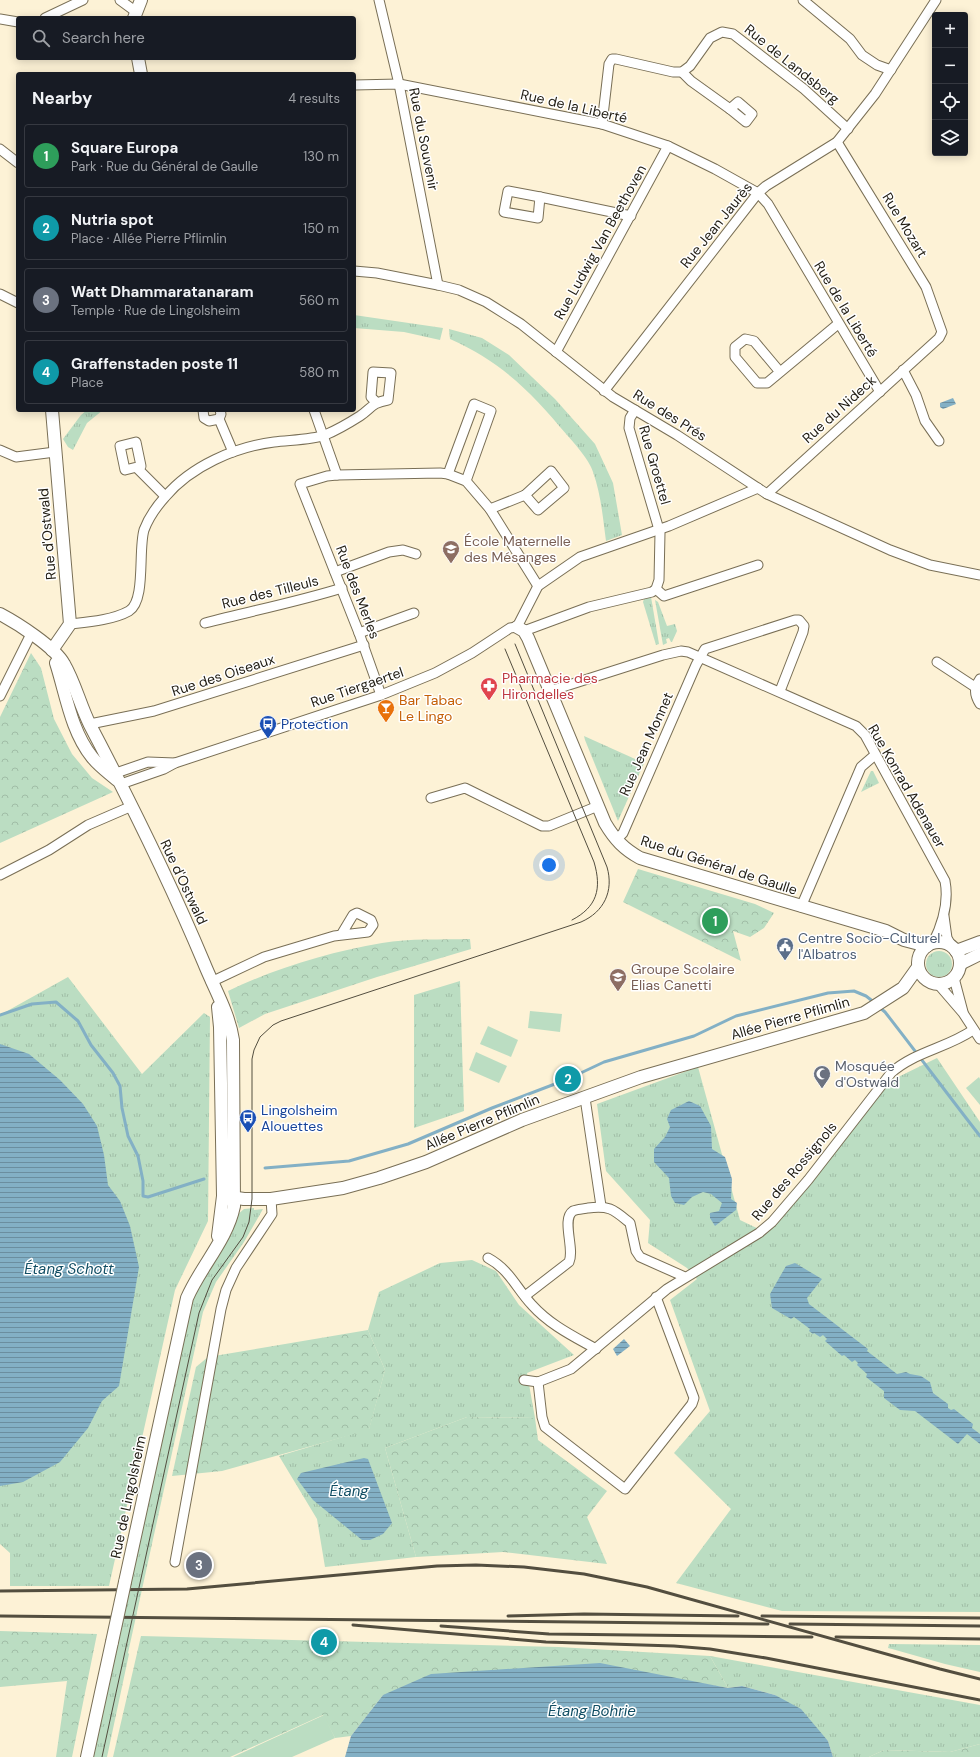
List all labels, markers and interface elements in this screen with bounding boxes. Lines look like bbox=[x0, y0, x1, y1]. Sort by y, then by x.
map controls bbox=[932, 12, 968, 156]
button: + bbox=[932, 12, 968, 48]
search box bbox=[16, 16, 356, 60]
street label: Rue de Landsberg bbox=[741, 20, 843, 108]
icon: search bbox=[30, 27, 52, 49]
text: Search here bbox=[62, 28, 145, 48]
button: − bbox=[932, 48, 968, 84]
button: locate bbox=[932, 84, 968, 120]
street label: Rue de la Liberté bbox=[519, 85, 629, 127]
street label: Rue du Souvenir bbox=[405, 86, 443, 192]
text: Nearby bbox=[32, 87, 92, 109]
text: 4 results bbox=[288, 90, 340, 107]
button: layers bbox=[932, 120, 968, 156]
text: Square Europa bbox=[71, 138, 178, 158]
text: 1 bbox=[44, 148, 48, 165]
text: 130 m bbox=[303, 148, 339, 165]
text: Park · Rue du Général de Gaulle bbox=[71, 158, 258, 175]
street label: Rue Ludwig Van Beethoven bbox=[550, 161, 650, 323]
street label: Rue Jean Jaurès bbox=[676, 179, 756, 271]
street label: Rue Mozart bbox=[879, 189, 931, 261]
text: Nutria spot bbox=[71, 210, 153, 230]
text: 2 bbox=[42, 220, 50, 237]
text: 150 m bbox=[303, 220, 339, 237]
text: Place · Allée Pierre Pflimlin bbox=[71, 230, 227, 247]
street label: Rue de la Liberté bbox=[810, 258, 882, 360]
text: Watt Dhammaratanaram bbox=[71, 282, 254, 302]
text: 3 bbox=[42, 292, 50, 309]
text: 560 m bbox=[299, 292, 339, 309]
text: Temple · Rue de Lingolsheim bbox=[71, 302, 240, 319]
text: Graffenstaden poste 11 bbox=[71, 354, 238, 374]
text: 4 bbox=[42, 364, 50, 381]
text: 580 m bbox=[299, 364, 339, 381]
street label: Rue du Nideck bbox=[798, 371, 880, 447]
text: Place bbox=[71, 374, 103, 391]
street label: Rue des Prés bbox=[630, 385, 710, 445]
street label: Rue Groettel bbox=[635, 423, 675, 507]
street label: Rue d'Ostwald bbox=[34, 487, 60, 581]
place label: École Maternelle des Mésanges bbox=[464, 532, 571, 566]
school or university icon: École Maternelle des Mésanges bbox=[441, 539, 461, 564]
street label: Rue des Merles bbox=[332, 543, 384, 641]
street label: Rue des Tilleuls bbox=[220, 571, 320, 613]
street label: Rue des Oiseaux bbox=[169, 650, 277, 700]
street label: Rue Tiergaertel bbox=[308, 663, 406, 711]
place label: Pharmacie des Hirondelles bbox=[502, 669, 598, 703]
pharmacy icon: Pharmacie des Hirondelles bbox=[479, 676, 499, 701]
street label: Rue Jean Monnet bbox=[615, 689, 677, 799]
place label: Bar Tabac Le Lingo bbox=[399, 691, 463, 725]
bar icon: Bar Tabac Le Lingo bbox=[376, 698, 396, 723]
bus stop icon: Protection bbox=[258, 714, 278, 739]
place label: Protection bbox=[281, 715, 348, 733]
street label: Rue Konrad Adenauer bbox=[864, 721, 950, 851]
street label: Rue du Général de Gaulle bbox=[638, 831, 800, 899]
street label: Rue d'Ostwald bbox=[156, 836, 212, 928]
your location bbox=[539, 855, 559, 875]
pin: 1 bbox=[702, 906, 728, 936]
place label: Centre Socio-Culturel l'Albatros bbox=[798, 929, 940, 963]
public building icon: Centre Socio-Culturel l'Albatros bbox=[775, 936, 795, 961]
place label: Groupe Scolaire Elias Canetti bbox=[631, 960, 735, 994]
school or university icon: Groupe Scolaire Elias Canetti bbox=[608, 967, 628, 992]
street label: Allée Pierre Pflimlin bbox=[729, 992, 851, 1044]
place label: Mosquée d'Ostwald bbox=[835, 1057, 899, 1091]
pin: 2 bbox=[555, 1064, 581, 1094]
mosque icon: Mosquée d'Ostwald bbox=[812, 1064, 832, 1089]
street label: Allée Pierre Pflimlin bbox=[422, 1090, 542, 1154]
place label: Lingolsheim Alouettes bbox=[261, 1101, 338, 1135]
bus stop icon: Lingolsheim Alouettes bbox=[238, 1108, 258, 1133]
street label: Rue des Rossignols bbox=[747, 1118, 841, 1224]
water label: Étang Schott bbox=[24, 1259, 114, 1279]
street label: Rue de Lingolsheim bbox=[106, 1434, 150, 1560]
water label: Étang bbox=[329, 1481, 369, 1501]
pin: 3 bbox=[186, 1550, 212, 1580]
pin: 4 bbox=[311, 1627, 337, 1657]
water label: Étang Bohrie bbox=[548, 1701, 636, 1721]

